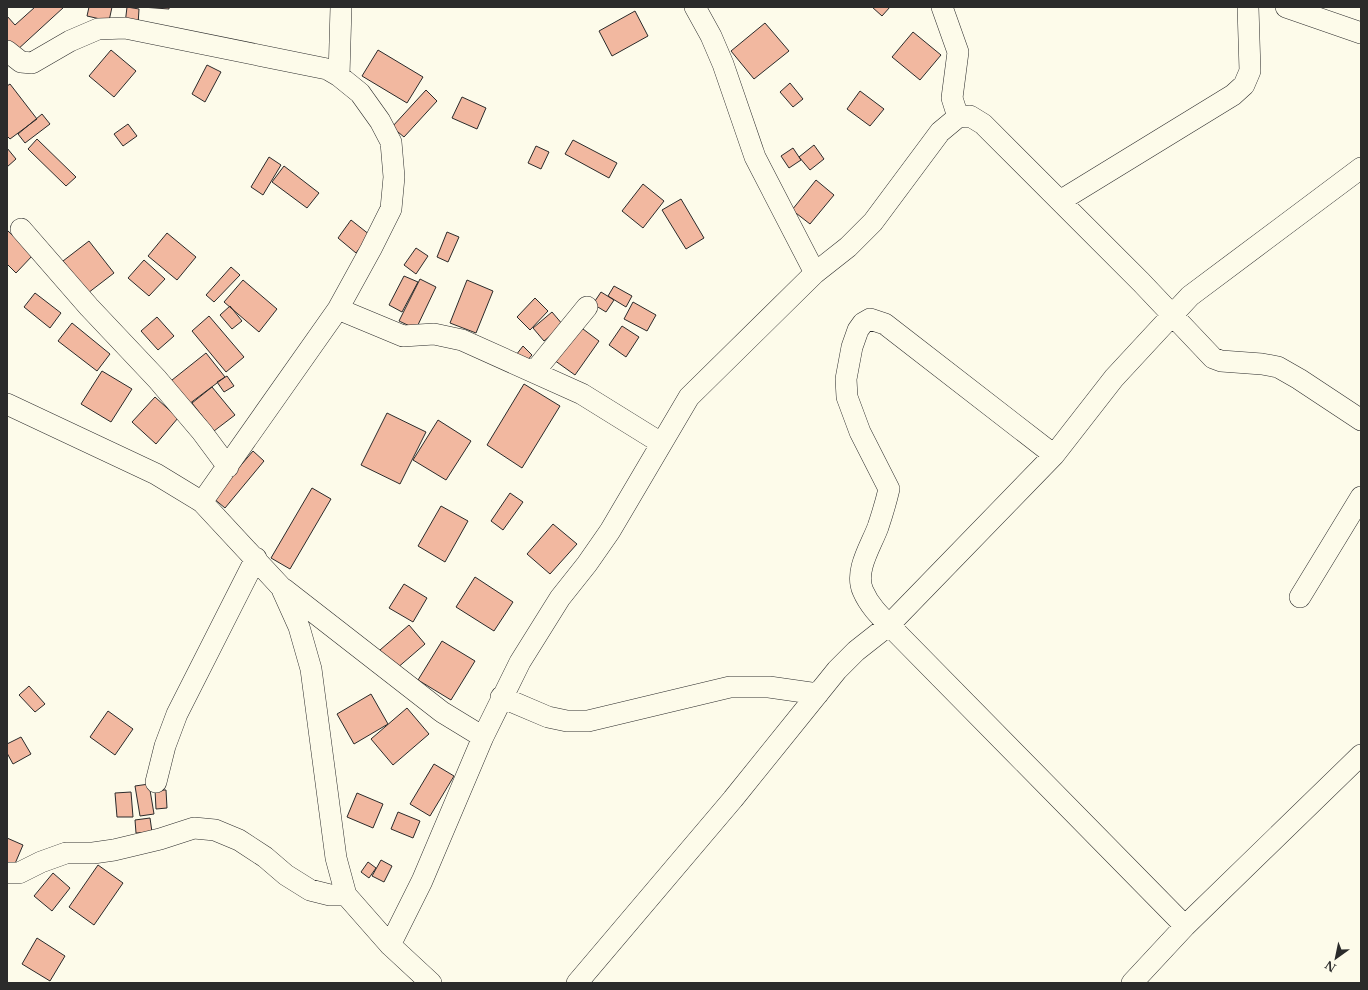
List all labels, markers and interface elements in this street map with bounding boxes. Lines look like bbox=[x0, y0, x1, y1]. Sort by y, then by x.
north arrow bbox=[1316, 938, 1356, 978]
text: N bbox=[1322, 957, 1339, 975]

